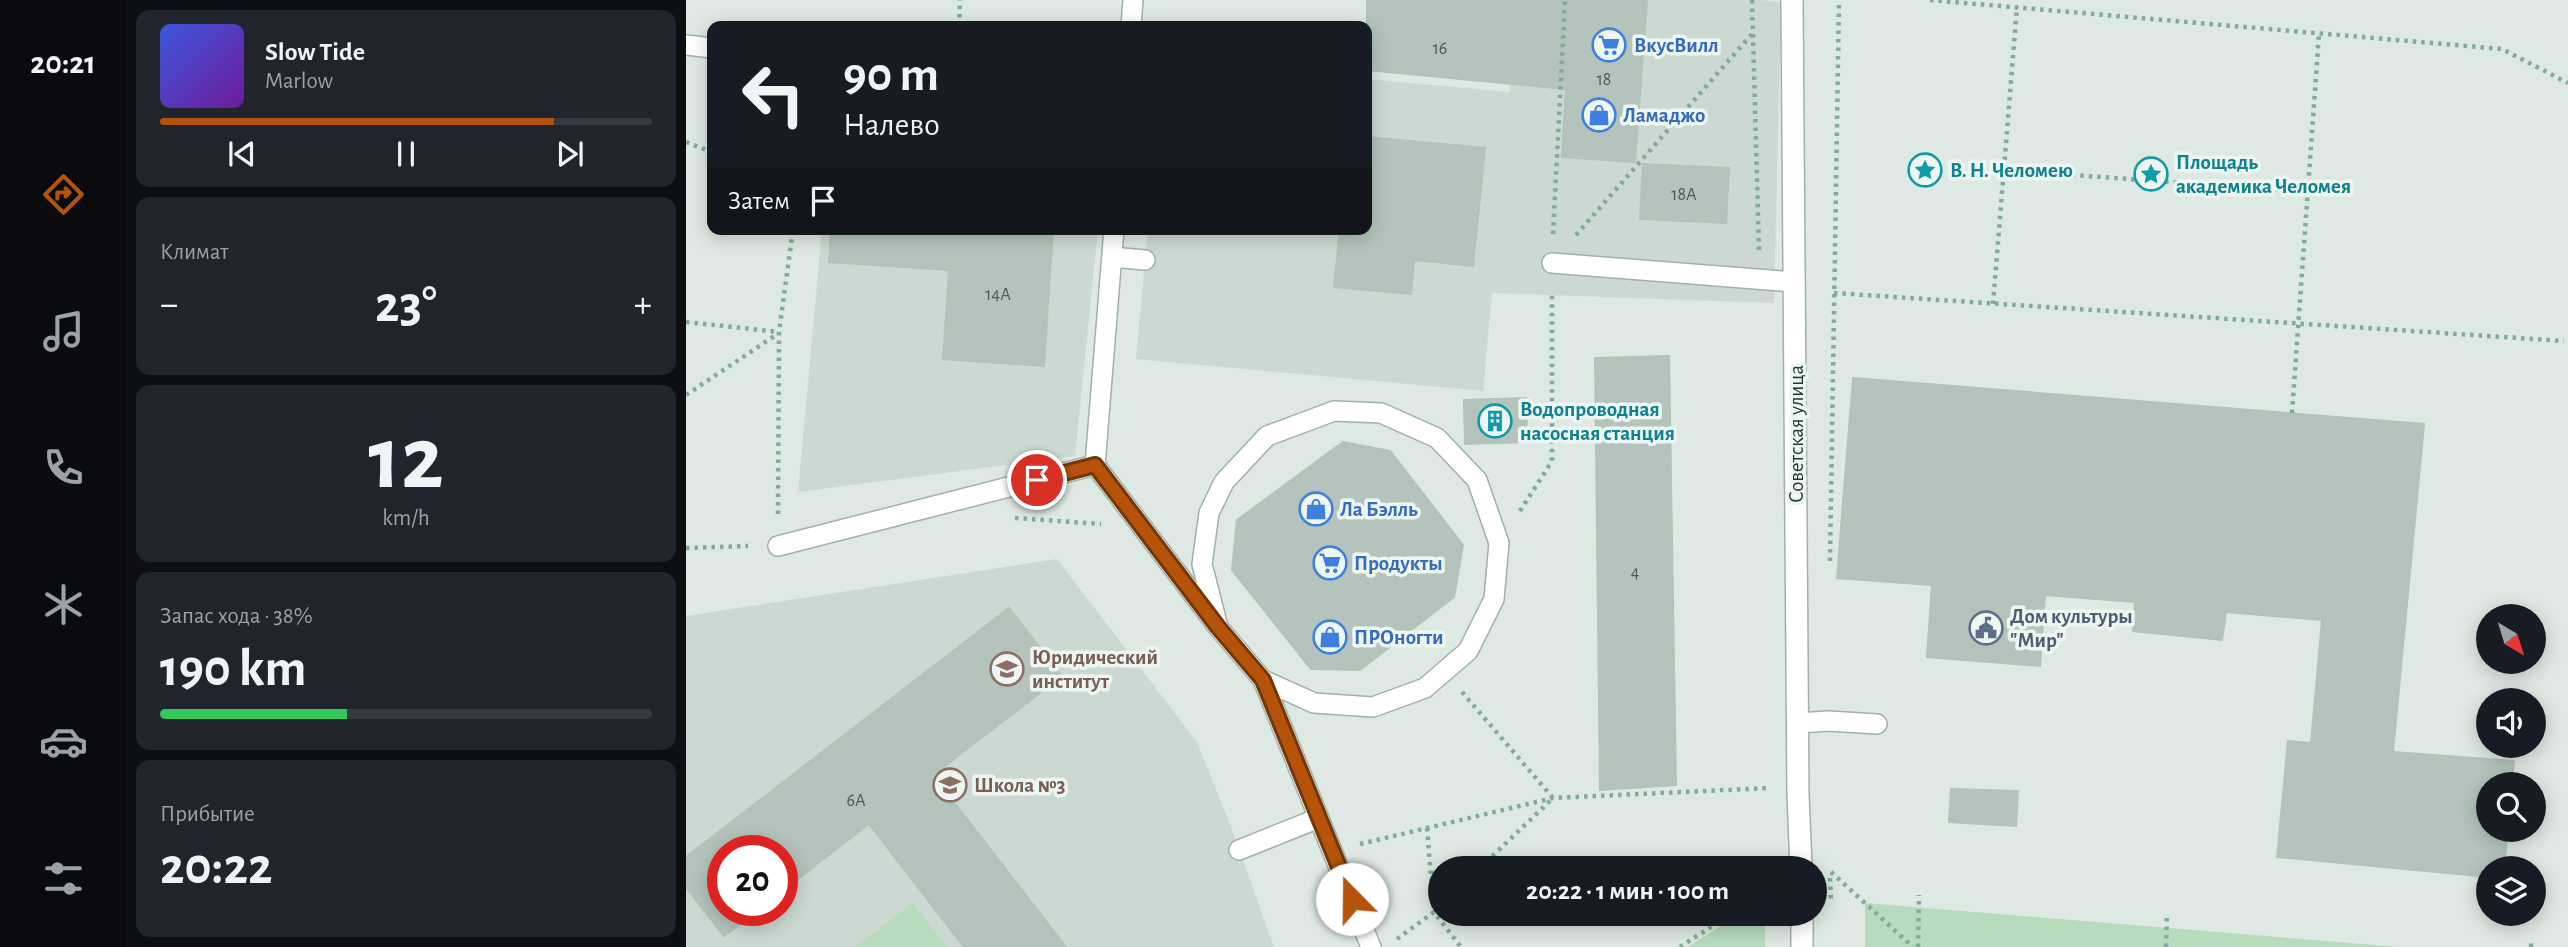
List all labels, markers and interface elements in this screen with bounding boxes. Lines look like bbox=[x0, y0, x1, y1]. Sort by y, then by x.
supermarket icon: ВкусВилл bbox=[1590, 26, 1628, 64]
place label: ВкусВилл bbox=[1634, 35, 1719, 56]
text: Slow Tide bbox=[265, 39, 365, 65]
house number: 16 bbox=[1433, 40, 1447, 58]
text: 20:21 bbox=[30, 47, 96, 79]
icon: left bbox=[728, 49, 819, 140]
text: 90 m bbox=[843, 51, 939, 100]
text: Marlow bbox=[265, 70, 333, 93]
house number: 18 bbox=[1597, 71, 1611, 89]
shop icon: Ламаджо bbox=[1580, 96, 1618, 134]
place label: Ламаджо bbox=[1623, 105, 1705, 126]
text: Налево bbox=[843, 109, 940, 141]
icon: previous bbox=[223, 135, 261, 173]
icon: pause bbox=[387, 135, 425, 173]
icon: next bbox=[551, 135, 589, 173]
place icon: В. Н. Челомею bbox=[1906, 151, 1944, 189]
place label: Площадь академика Челомея bbox=[2176, 152, 2351, 197]
place icon: Площадь академика Челомея bbox=[2132, 155, 2170, 193]
place label: В. Н. Челомею bbox=[1950, 160, 2073, 181]
icon: directions bbox=[39, 170, 88, 219]
icon: arrive bbox=[804, 182, 842, 220]
house number: 18А bbox=[1671, 186, 1697, 204]
text: Затем bbox=[728, 188, 790, 214]
text: Климат bbox=[160, 241, 229, 264]
text: 23° bbox=[375, 279, 437, 331]
text: − bbox=[160, 286, 178, 324]
text: + bbox=[634, 286, 652, 324]
house number: 14А bbox=[985, 286, 1011, 304]
icon: music bbox=[39, 307, 88, 356]
street label: Советская улица bbox=[1786, 364, 1807, 503]
place label: Водопроводная насосная станция bbox=[1520, 399, 1675, 444]
building icon: Водопроводная насосная станция bbox=[1476, 402, 1514, 440]
text: 12 bbox=[368, 414, 444, 505]
icon: phone bbox=[39, 443, 88, 492]
pin bbox=[1007, 450, 1067, 510]
icon: arrive bbox=[1018, 461, 1056, 499]
shop icon: Ла Бэлль bbox=[1297, 490, 1335, 528]
place label: Ла Бэлль bbox=[1340, 499, 1418, 520]
text: km/h bbox=[382, 507, 430, 530]
supermarket icon: Продукты bbox=[1311, 544, 1349, 582]
place label: Продукты bbox=[1354, 553, 1443, 574]
house number: 4 bbox=[1631, 564, 1640, 582]
icon: climate bbox=[39, 580, 88, 629]
north arrow bbox=[2476, 604, 2546, 674]
map controls bbox=[2476, 604, 2546, 926]
text: Запас хода · 38% bbox=[160, 605, 313, 628]
place label: Дом культуры "Мир" bbox=[2010, 606, 2133, 651]
public building icon: Дом культуры "Мир" bbox=[1967, 609, 2005, 647]
shop icon: ПРОногти bbox=[1311, 618, 1349, 656]
place label: ПРОногти bbox=[1354, 627, 1444, 648]
text: 190 km bbox=[160, 643, 306, 695]
place label: Юридический институт bbox=[1032, 647, 1158, 692]
school or university icon: Юридический институт bbox=[988, 650, 1026, 688]
button: sound bbox=[2476, 688, 2546, 758]
icon: car bbox=[39, 717, 88, 766]
school or university icon: Школа №3 bbox=[931, 766, 969, 804]
button: search bbox=[2476, 772, 2546, 842]
place label: Школа №3 bbox=[974, 775, 1066, 796]
house number: 6А bbox=[846, 792, 866, 810]
text: Прибытие bbox=[160, 803, 255, 826]
speed limit sign: 20 bbox=[707, 835, 798, 926]
text: 20:22 bbox=[160, 841, 272, 893]
icon: filters bbox=[39, 854, 88, 903]
button: layers bbox=[2476, 856, 2546, 926]
position arrow bbox=[1315, 862, 1389, 936]
text: 20:22 · 1 мин · 100 m bbox=[1526, 878, 1729, 904]

